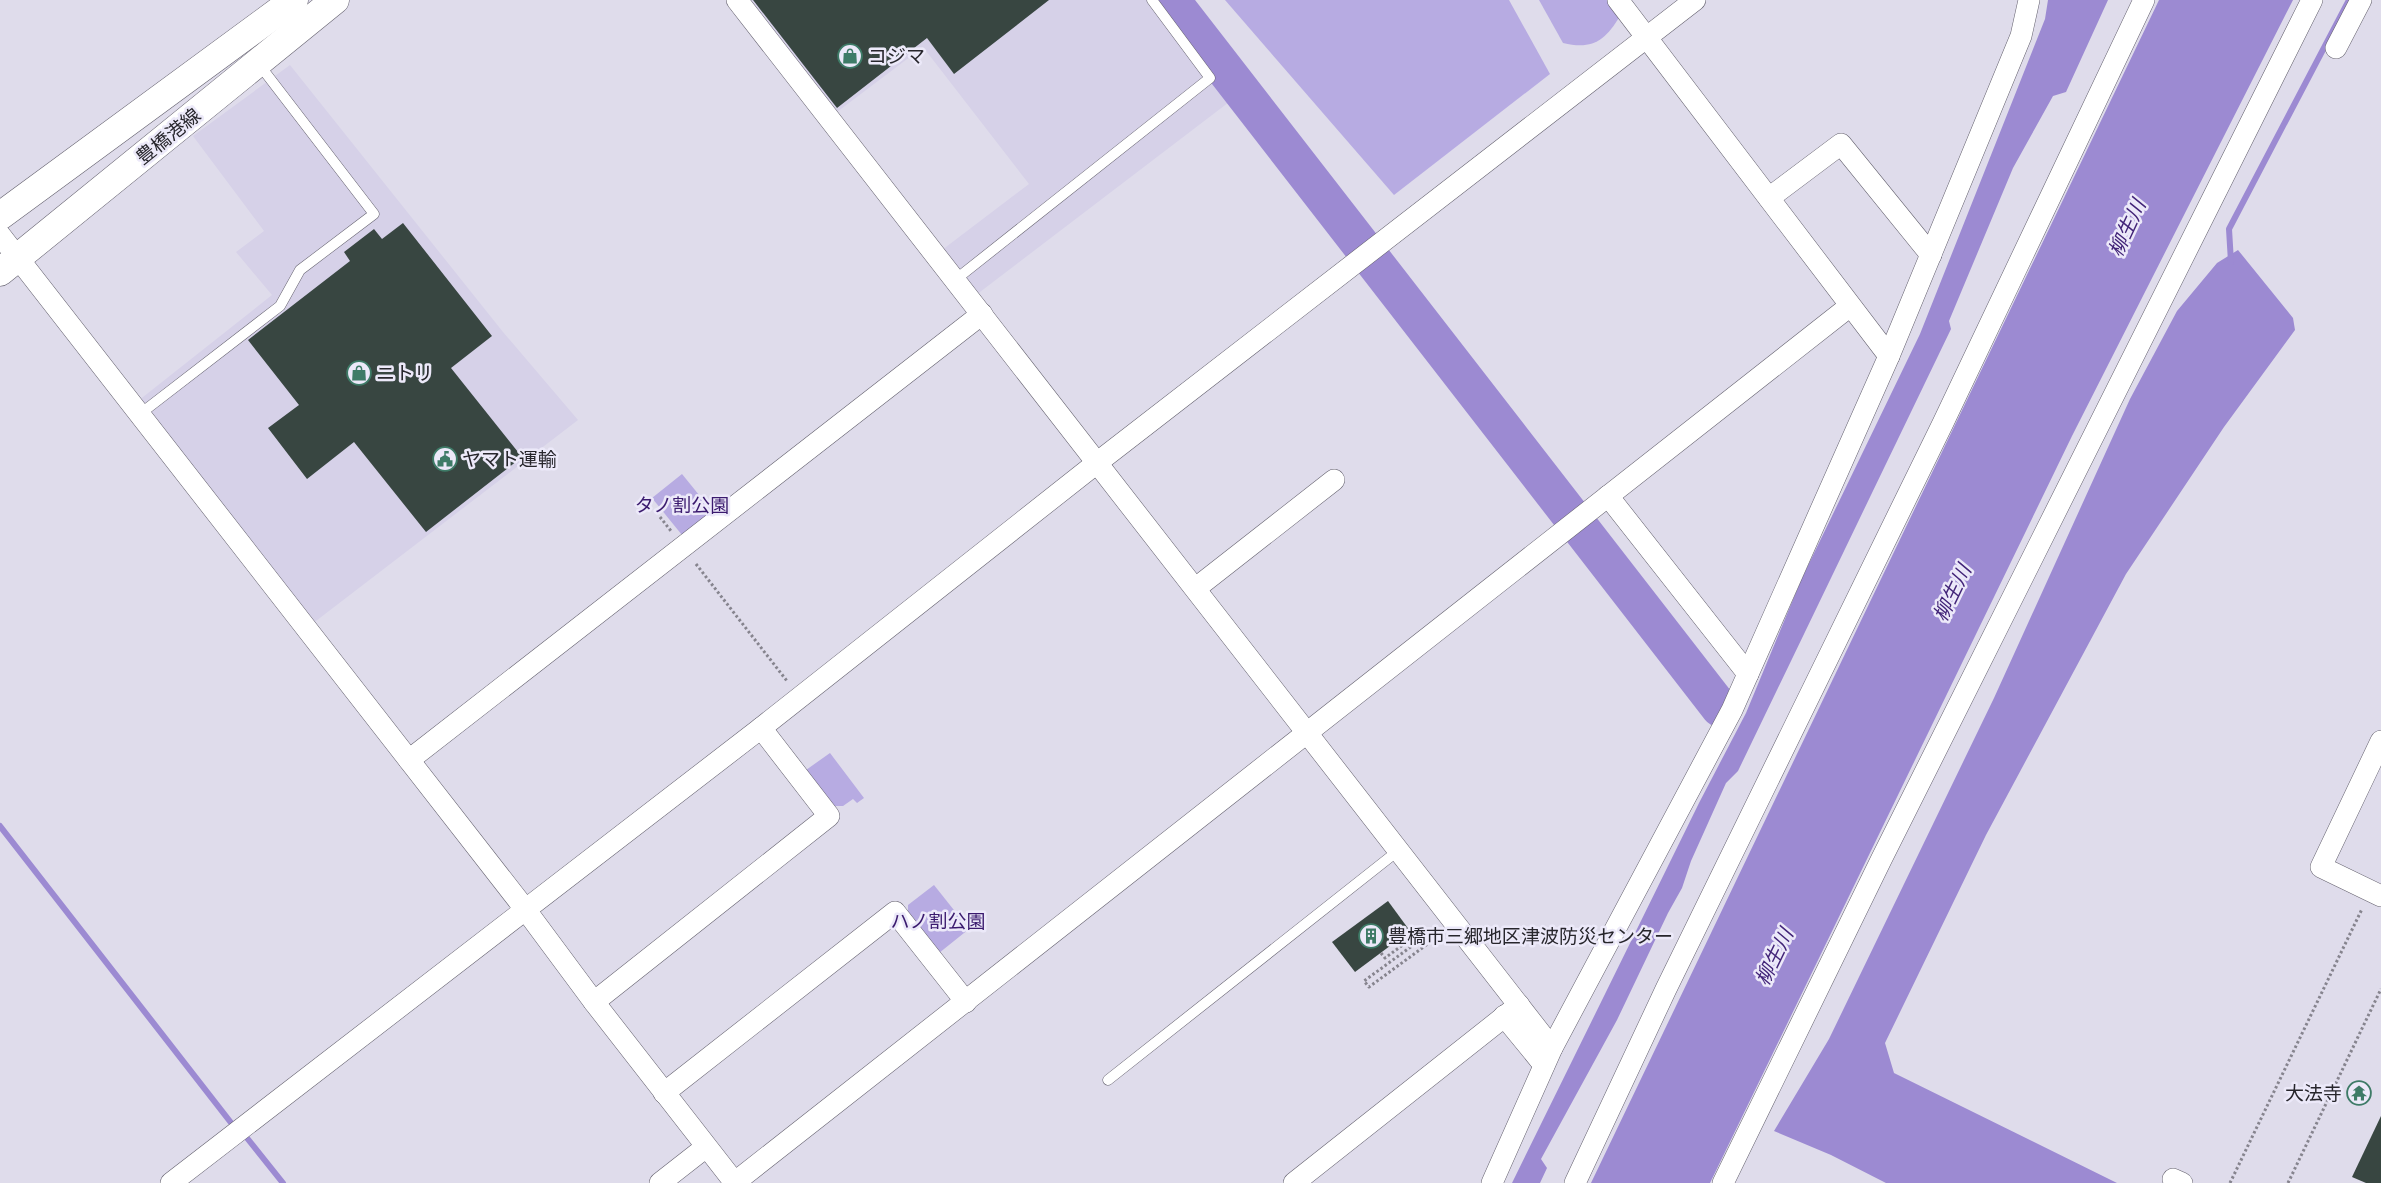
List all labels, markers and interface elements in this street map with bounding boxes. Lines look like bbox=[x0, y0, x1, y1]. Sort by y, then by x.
shop icon: コジマ bbox=[837, 43, 863, 69]
place label: コジマ bbox=[868, 45, 925, 69]
street label: 豊橋港線 bbox=[132, 104, 206, 170]
water label: 柳生川 bbox=[2103, 194, 2152, 261]
shop icon: ニトリ bbox=[346, 360, 372, 386]
place label: ニトリ bbox=[376, 362, 433, 386]
public building icon: ヤマト運輸 bbox=[432, 446, 458, 472]
place label: ヤマト運輸 bbox=[462, 448, 557, 472]
park label: タノ割公園 bbox=[635, 494, 729, 518]
water label: 柳生川 bbox=[1928, 559, 1978, 626]
park label: ハノ割公園 bbox=[890, 910, 986, 934]
building icon: 豊橋市三郷地区津波防災センター bbox=[1358, 923, 1384, 949]
water label: 柳生川 bbox=[1750, 923, 1800, 990]
place label: 豊橋市三郷地区津波防災センター bbox=[1388, 925, 1673, 949]
temple icon: 大法寺 bbox=[2346, 1080, 2372, 1106]
place label: 大法寺 bbox=[2285, 1082, 2342, 1106]

